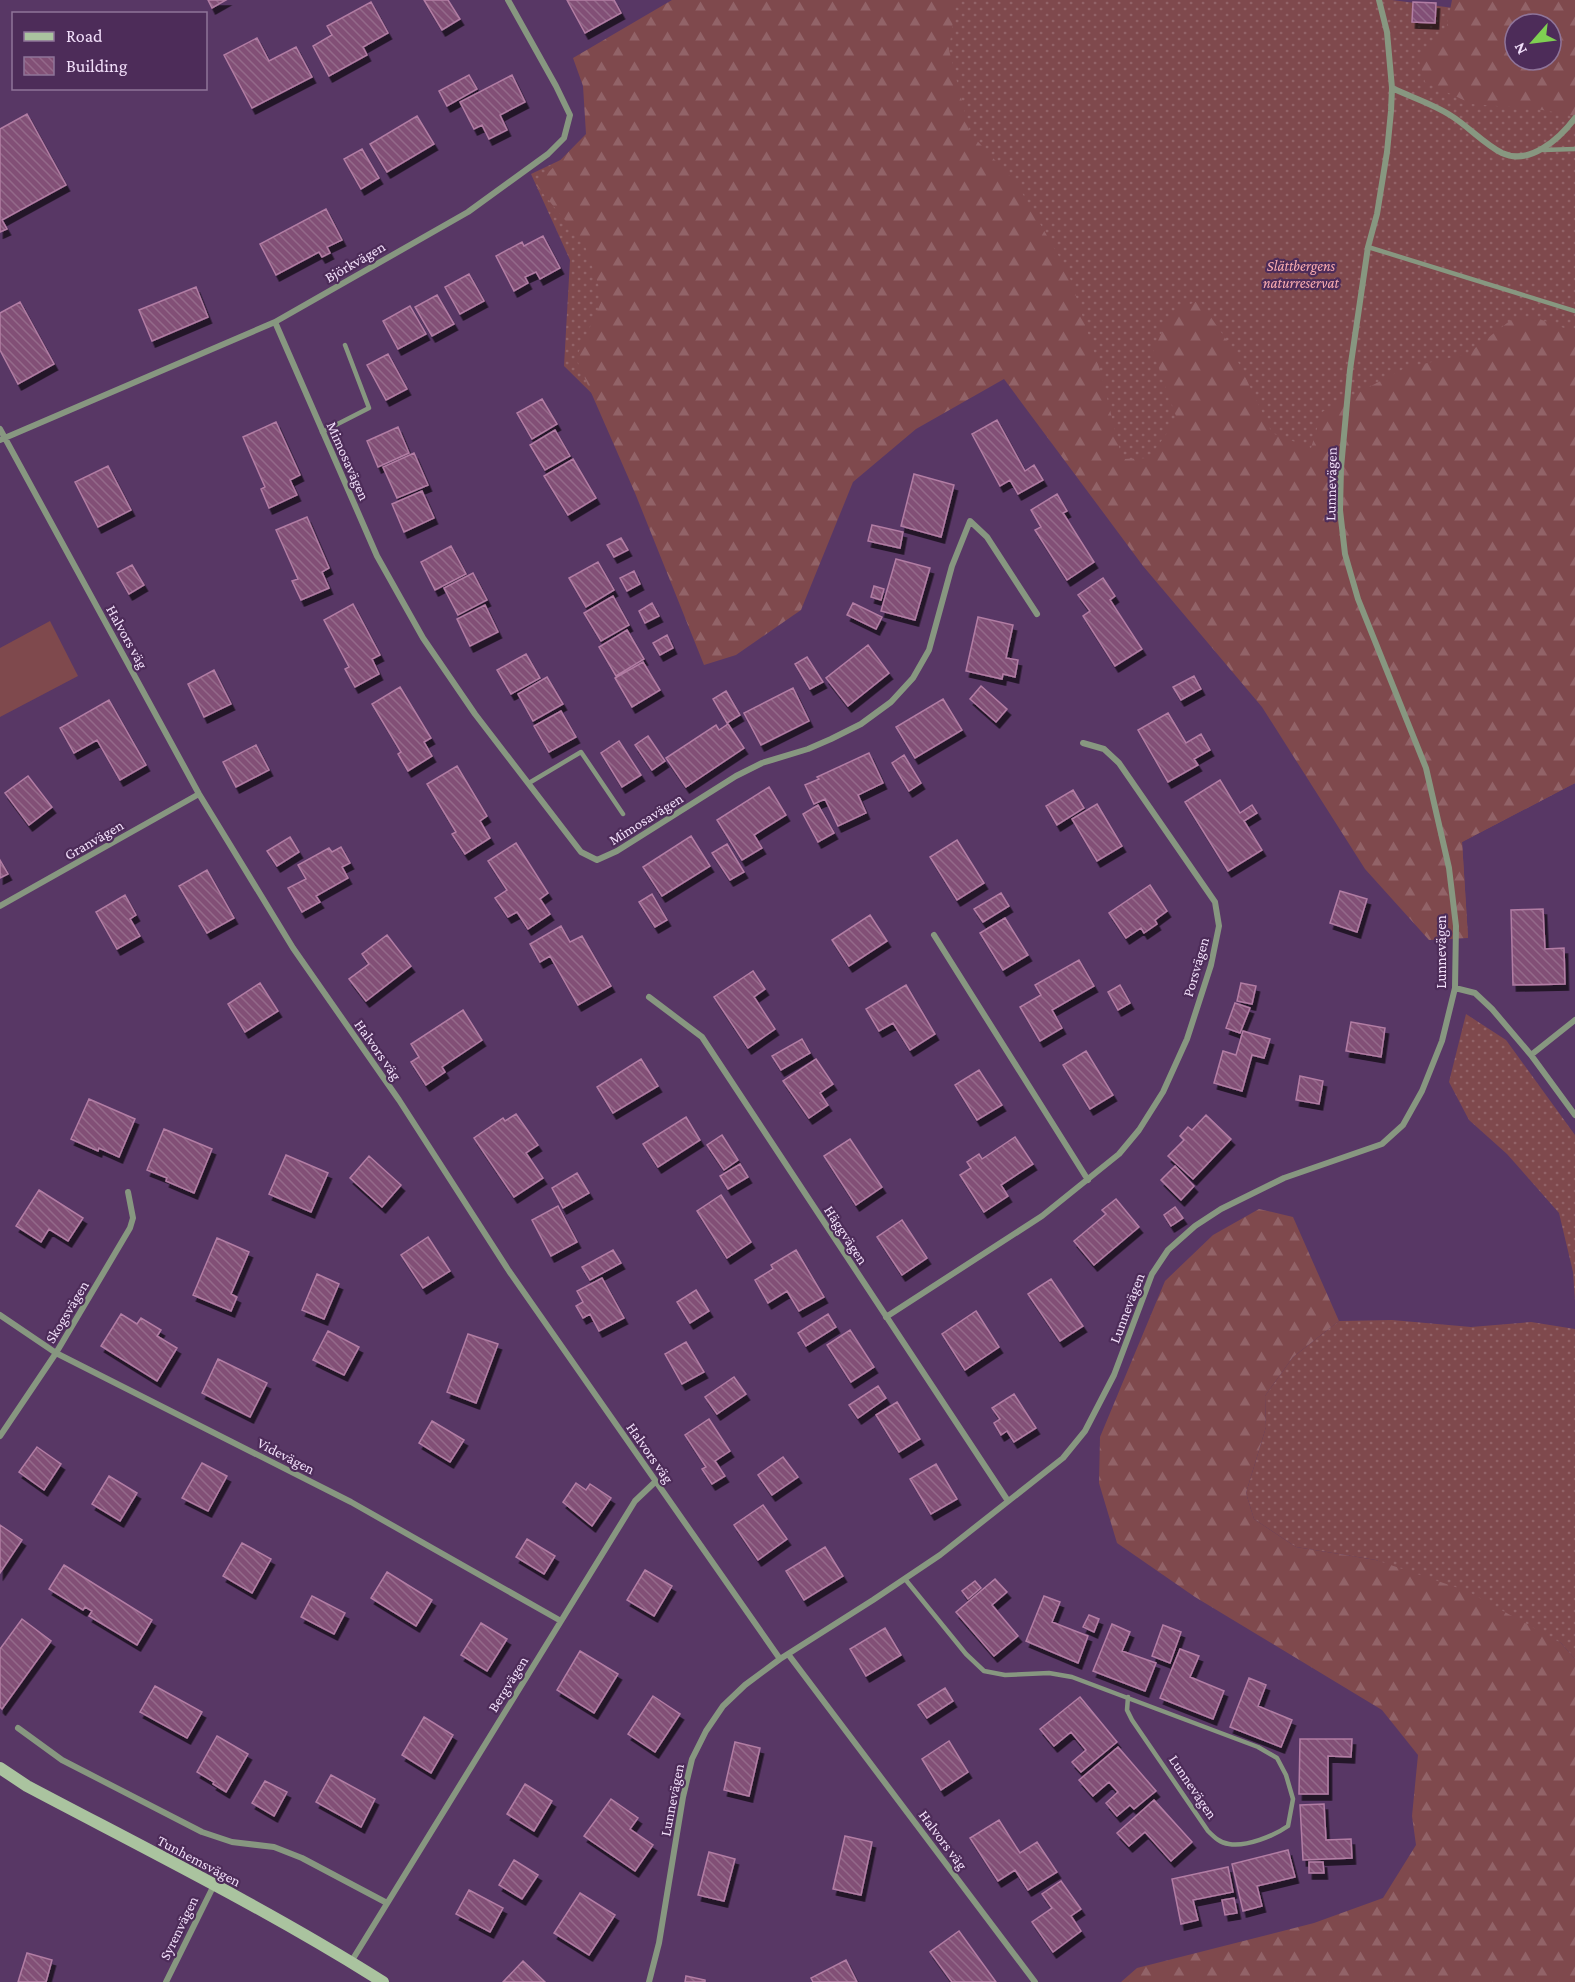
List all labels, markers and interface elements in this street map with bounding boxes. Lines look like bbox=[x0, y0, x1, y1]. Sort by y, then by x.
legend bbox=[12, 12, 207, 90]
north arrow bbox=[1503, 12, 1563, 72]
text: Road bbox=[66, 26, 103, 46]
text: N bbox=[1510, 40, 1530, 58]
text: Building bbox=[66, 56, 128, 76]
street label: Björkvägen bbox=[322, 238, 389, 287]
park label: Slättbergens naturreservat bbox=[1263, 258, 1340, 291]
street label: Mimosavägen bbox=[323, 419, 372, 503]
street label: Lunnevägen bbox=[1322, 447, 1341, 521]
street label: Halvors väg bbox=[102, 603, 151, 672]
street label: Mimosavägen bbox=[606, 790, 686, 849]
street label: Granvägen bbox=[62, 817, 127, 864]
street label: Lunnevägen bbox=[1433, 915, 1450, 989]
street label: Porsvägen bbox=[1180, 935, 1213, 999]
street label: Halvors väg bbox=[351, 1017, 405, 1084]
street label: Häggvägen bbox=[820, 1203, 871, 1268]
street label: Lunnevägen bbox=[1106, 1271, 1149, 1346]
street label: Skogsvägen bbox=[42, 1278, 93, 1347]
street label: Halvors väg bbox=[623, 1420, 677, 1487]
street label: Videvägen bbox=[254, 1435, 317, 1478]
street label: Bergvägen bbox=[485, 1653, 532, 1715]
street label: Lunnevägen bbox=[1165, 1752, 1220, 1823]
street label: Lunnevägen bbox=[657, 1762, 688, 1838]
street label: Halvors väg bbox=[915, 1807, 970, 1873]
street label: Tunhemsvägen bbox=[154, 1832, 243, 1891]
street label: Syrenvägen bbox=[157, 1893, 202, 1963]

